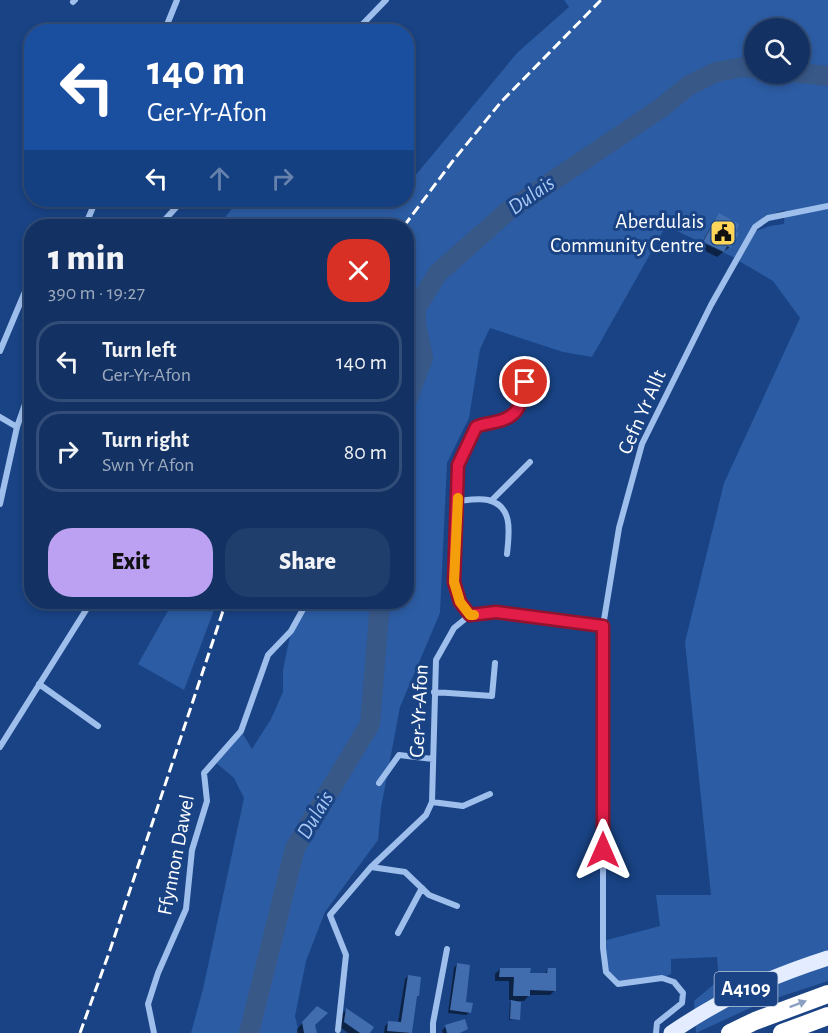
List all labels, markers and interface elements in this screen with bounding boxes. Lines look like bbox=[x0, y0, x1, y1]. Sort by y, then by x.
map controls bbox=[744, 18, 810, 84]
button: search bbox=[744, 18, 810, 84]
icon: left bbox=[48, 48, 126, 126]
text: 140 m bbox=[147, 50, 245, 92]
text: Ger-Yr-Afon bbox=[147, 99, 267, 126]
icon: left bbox=[140, 162, 173, 195]
icon: ahead bbox=[203, 162, 236, 195]
icon: right bbox=[266, 162, 299, 195]
water label: Dulais bbox=[504, 171, 558, 219]
place label: Aberdulais Community Centre bbox=[550, 211, 704, 256]
public building icon: Aberdulais Community Centre bbox=[708, 218, 738, 248]
button: close bbox=[327, 239, 390, 302]
text: 1 min bbox=[48, 240, 125, 276]
text: 390 m · 19:27 bbox=[48, 283, 145, 303]
text: Turn left bbox=[102, 339, 176, 361]
icon: left bbox=[51, 345, 84, 378]
text: 140 m bbox=[336, 351, 387, 373]
pin bbox=[499, 356, 550, 407]
text: Ger-Yr-Afon bbox=[102, 365, 191, 385]
icon: arrive bbox=[508, 365, 541, 398]
street label: Cefn Yr Allt bbox=[614, 366, 670, 457]
text: Turn right bbox=[102, 429, 189, 451]
icon: right bbox=[51, 435, 84, 468]
text: 80 m bbox=[344, 441, 387, 463]
text: Swn Yr Afon bbox=[102, 455, 194, 475]
button: Exit bbox=[48, 528, 213, 597]
button: Share bbox=[225, 528, 390, 597]
street label: Ger-Yr-Afon bbox=[406, 664, 432, 758]
water label: Dulais bbox=[292, 788, 338, 842]
street label: Ffynnon Dawel bbox=[154, 793, 198, 917]
position arrow bbox=[571, 818, 635, 882]
road number: A4109 bbox=[714, 972, 777, 1006]
one-way arrow bbox=[789, 999, 807, 1009]

